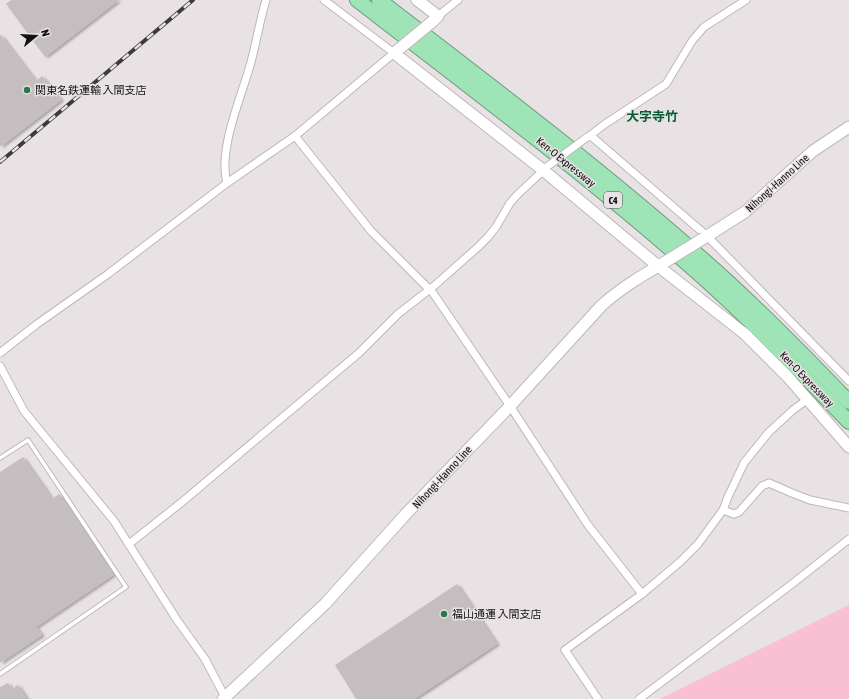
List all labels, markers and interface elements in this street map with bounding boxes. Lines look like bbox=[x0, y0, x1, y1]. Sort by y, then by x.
north arrow bbox=[16, 16, 56, 56]
text: N bbox=[39, 28, 52, 38]
place label: 関東名鉄運輸 入間支店 bbox=[35, 84, 147, 96]
marker: 関東名鉄運輸 入間支店 bbox=[22, 85, 32, 95]
district label: 大字寺竹 bbox=[626, 109, 678, 124]
street label: Ken-O Expressway bbox=[534, 134, 598, 190]
street label: Nihongi-Hanno Line bbox=[743, 151, 811, 215]
road number: C4 bbox=[604, 192, 622, 208]
street label: Ken-O Expressway bbox=[777, 349, 837, 410]
street label: Nihongi-Hanno Line bbox=[410, 443, 474, 511]
place label: 福山通運 入間支店 bbox=[452, 608, 542, 620]
marker: 福山通運 入間支店 bbox=[439, 609, 449, 619]

